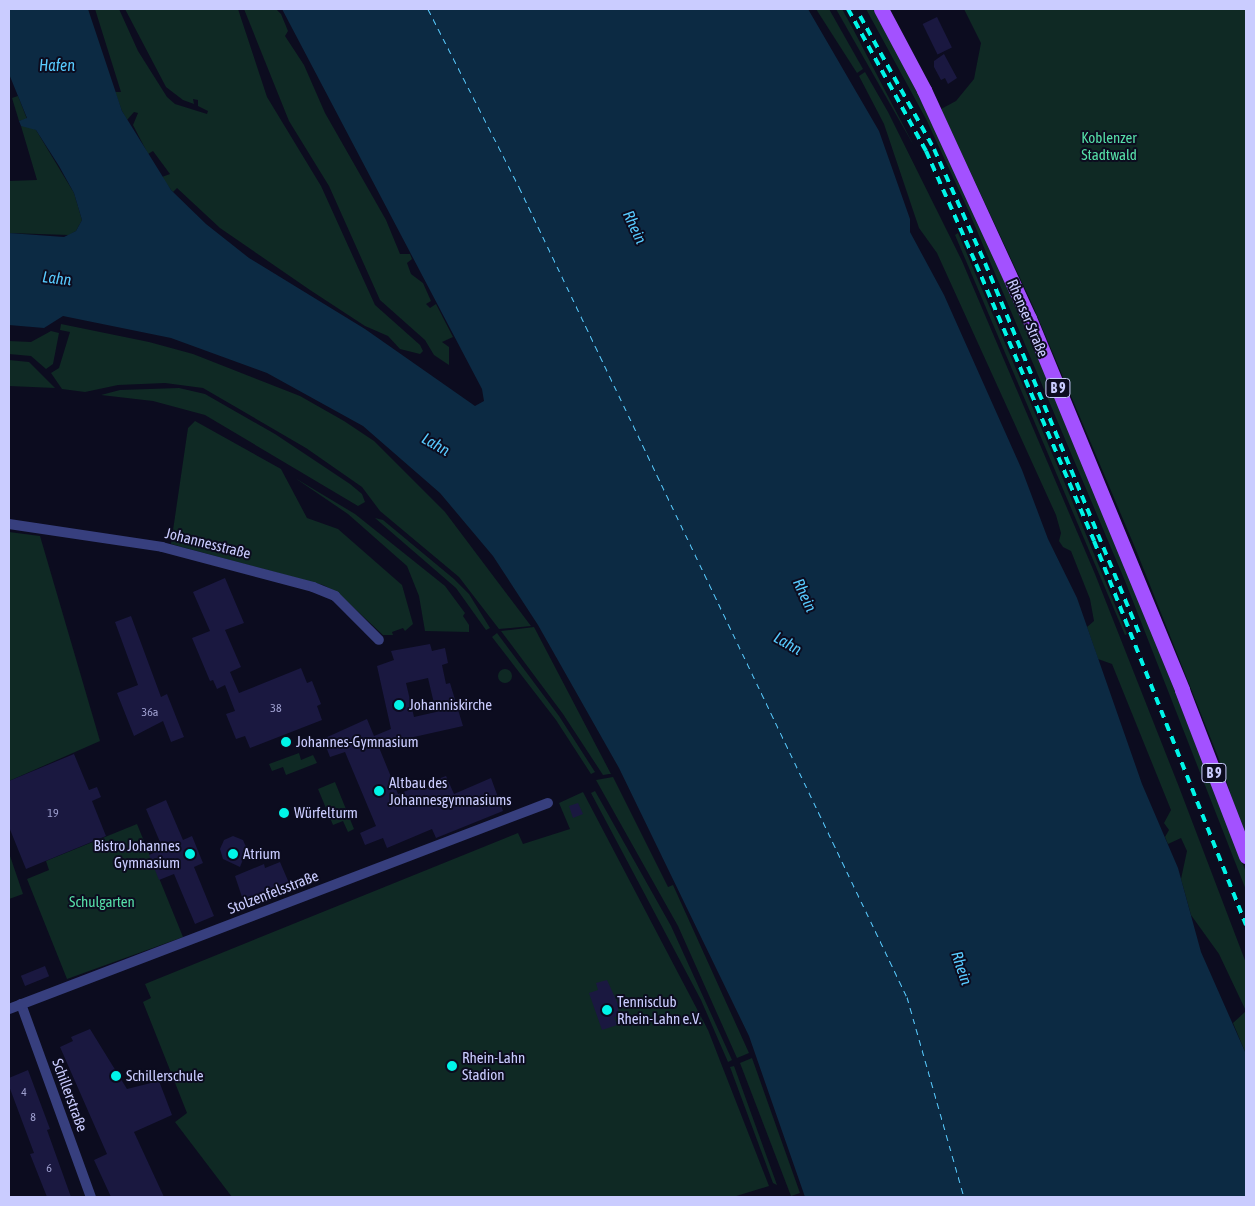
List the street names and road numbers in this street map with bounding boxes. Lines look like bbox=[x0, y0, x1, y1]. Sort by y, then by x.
street label: Rhenser Straße bbox=[1003, 276, 1053, 360]
road number: B 9 bbox=[1044, 376, 1072, 399]
street label: Johannesstraße bbox=[163, 524, 253, 562]
road number: B 9 bbox=[1200, 761, 1228, 784]
street label: Stolzenfelsstraße bbox=[225, 866, 321, 918]
street label: Schillerstraße bbox=[49, 1056, 91, 1134]

